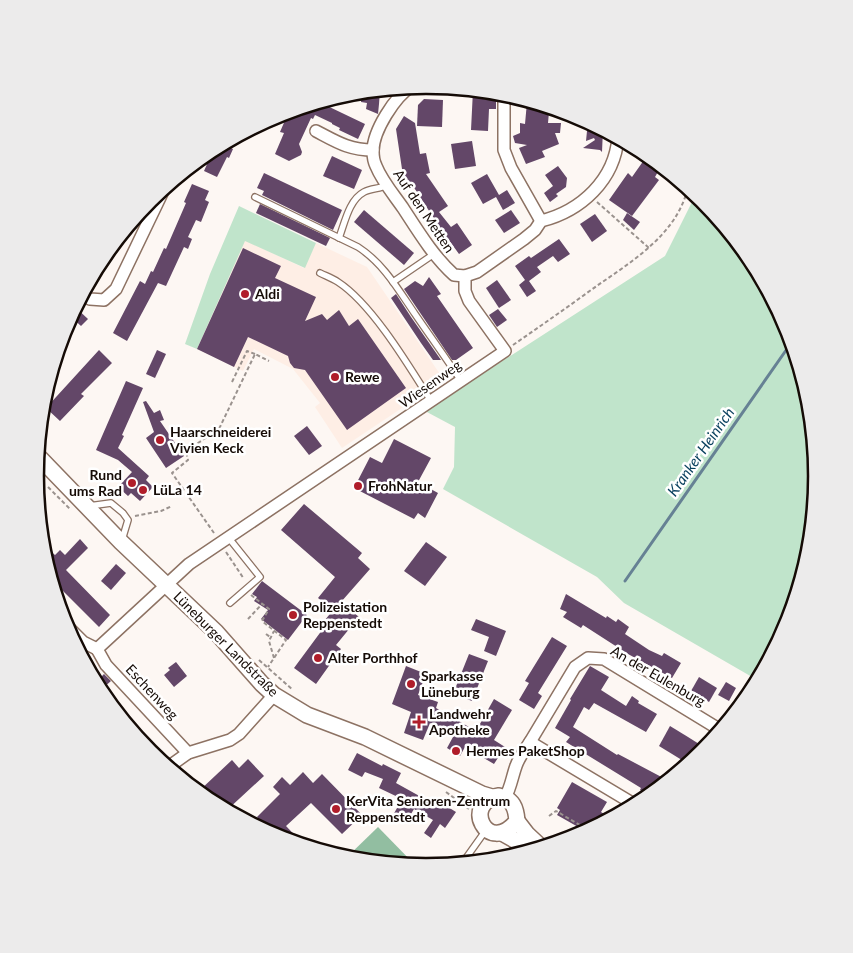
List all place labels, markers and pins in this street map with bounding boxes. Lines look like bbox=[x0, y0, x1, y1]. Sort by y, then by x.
place label: Aldi bbox=[254, 285, 280, 302]
marker: Aldi bbox=[239, 288, 251, 300]
place label: Rewe bbox=[345, 368, 380, 385]
marker: Rewe bbox=[329, 371, 341, 383]
place label: Haarschneiderei Vivien Keck bbox=[169, 423, 271, 456]
marker: Haarschneiderei Vivien Keck bbox=[154, 434, 166, 446]
place label: Rund ums Rad bbox=[69, 466, 122, 499]
marker: Rund ums Rad bbox=[126, 477, 138, 489]
place label: FrohNatur bbox=[368, 477, 433, 494]
marker: FrohNatur bbox=[352, 480, 364, 492]
place label: LüLa 14 bbox=[153, 481, 202, 498]
marker: LüLa 14 bbox=[137, 484, 149, 496]
place label: Polizeistation Reppenstedt bbox=[303, 598, 387, 631]
marker: Polizeistation Reppenstedt bbox=[287, 609, 299, 621]
place label: Alter Porthhof bbox=[327, 649, 418, 666]
marker: Alter Porthhof bbox=[312, 652, 324, 664]
place label: Sparkasse Lüneburg bbox=[421, 667, 484, 700]
marker: Sparkasse Lüneburg bbox=[405, 678, 417, 690]
place label: Landwehr Apotheke bbox=[428, 705, 492, 738]
marker: Landwehr Apotheke bbox=[413, 716, 425, 728]
place label: Hermes PaketShop bbox=[466, 742, 585, 759]
marker: Hermes PaketShop bbox=[450, 745, 462, 757]
place label: KerVita Senioren-Zentrum Reppenstedt bbox=[346, 792, 510, 825]
marker: KerVita Senioren-Zentrum Reppenstedt bbox=[330, 803, 342, 815]

